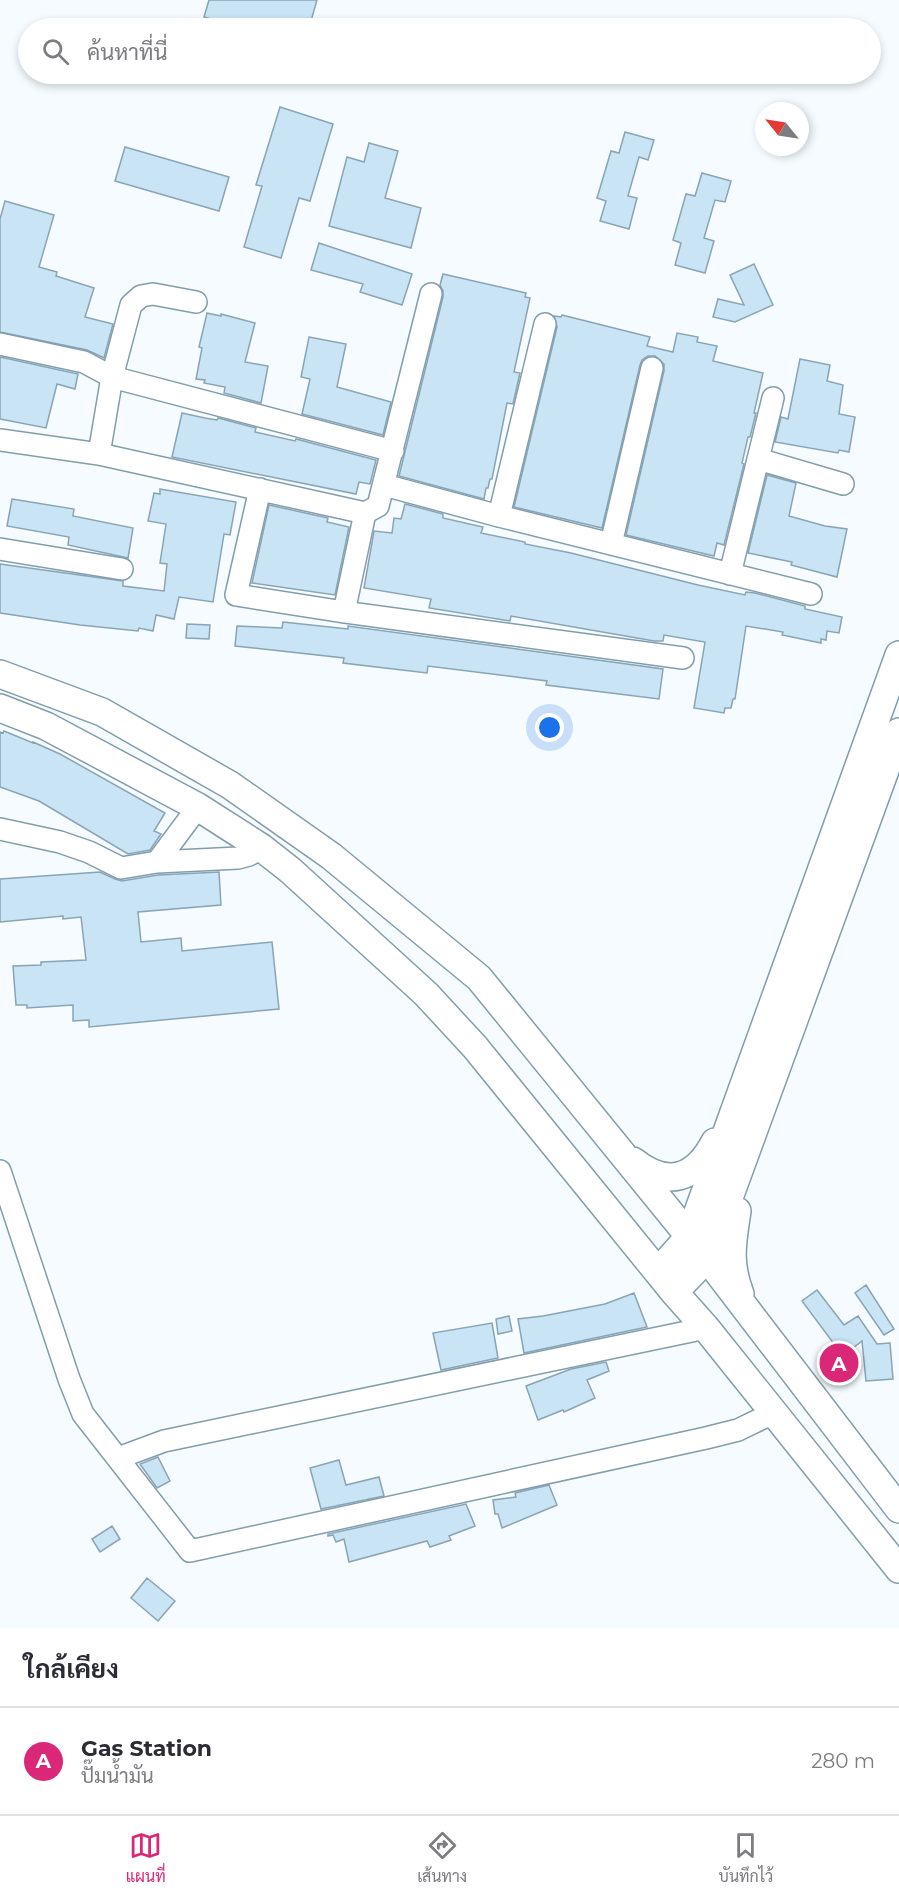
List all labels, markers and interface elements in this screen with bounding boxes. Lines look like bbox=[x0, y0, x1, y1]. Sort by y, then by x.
search box bbox=[18, 18, 881, 84]
icon: search bbox=[39, 35, 72, 68]
text: ค้นหาที่นี่ bbox=[87, 39, 167, 66]
north arrow bbox=[755, 102, 809, 156]
your location bbox=[535, 713, 564, 742]
pin: A bbox=[820, 1340, 858, 1386]
text: ใกล้เคียง bbox=[24, 1653, 119, 1685]
text: Gas Station bbox=[81, 1735, 212, 1762]
text: A bbox=[36, 1749, 51, 1773]
text: 280 m bbox=[811, 1749, 875, 1773]
text: ปั๊มน้ำมัน bbox=[81, 1764, 154, 1788]
tab: แผนที่ bbox=[126, 1829, 166, 1886]
tab: เส้นทาง bbox=[417, 1829, 467, 1886]
tab: บันทึกไว้ bbox=[719, 1829, 773, 1886]

